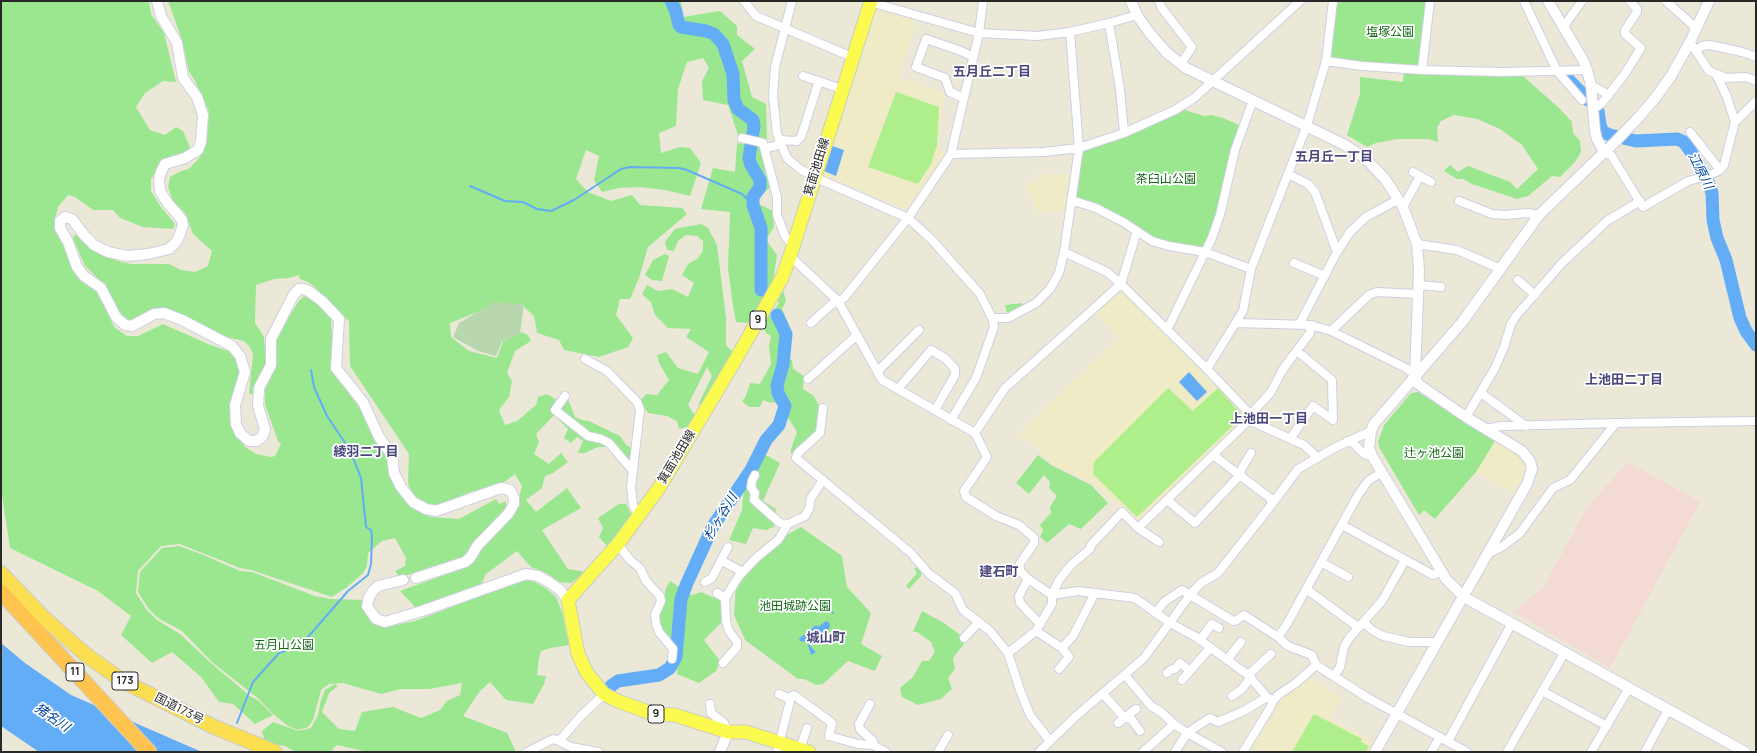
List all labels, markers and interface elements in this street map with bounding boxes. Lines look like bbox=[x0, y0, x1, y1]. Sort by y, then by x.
park label: 塩塚公園 bbox=[1366, 26, 1414, 40]
district label: 五月丘二丁目 bbox=[953, 64, 1031, 80]
street label: 箕面池田線 bbox=[801, 136, 833, 198]
district label: 五月丘一丁目 bbox=[1295, 149, 1373, 165]
water label: 江原川 bbox=[1684, 150, 1716, 192]
park label: 茶臼山公園 bbox=[1136, 173, 1196, 187]
road number: 9 bbox=[750, 311, 766, 329]
district label: 上池田二丁目 bbox=[1585, 372, 1663, 388]
district label: 上池田一丁目 bbox=[1230, 411, 1308, 427]
street label: 箕面池田線 bbox=[655, 428, 699, 486]
district label: 綾羽二丁目 bbox=[334, 444, 398, 460]
park label: 辻ヶ池公園 bbox=[1404, 447, 1464, 461]
water label: 杉ヶ谷川 bbox=[701, 491, 741, 543]
district label: 建石町 bbox=[980, 564, 1018, 580]
park label: 池田城跡公園 bbox=[759, 600, 831, 614]
district label: 城山町 bbox=[807, 630, 845, 646]
park label: 五月山公園 bbox=[254, 639, 314, 653]
road number: 11 bbox=[66, 663, 84, 681]
road number: 173 bbox=[112, 672, 138, 690]
street label: 国道173号 bbox=[152, 690, 206, 728]
water label: 猪名川 bbox=[31, 701, 73, 735]
road number: 9 bbox=[648, 705, 664, 723]

